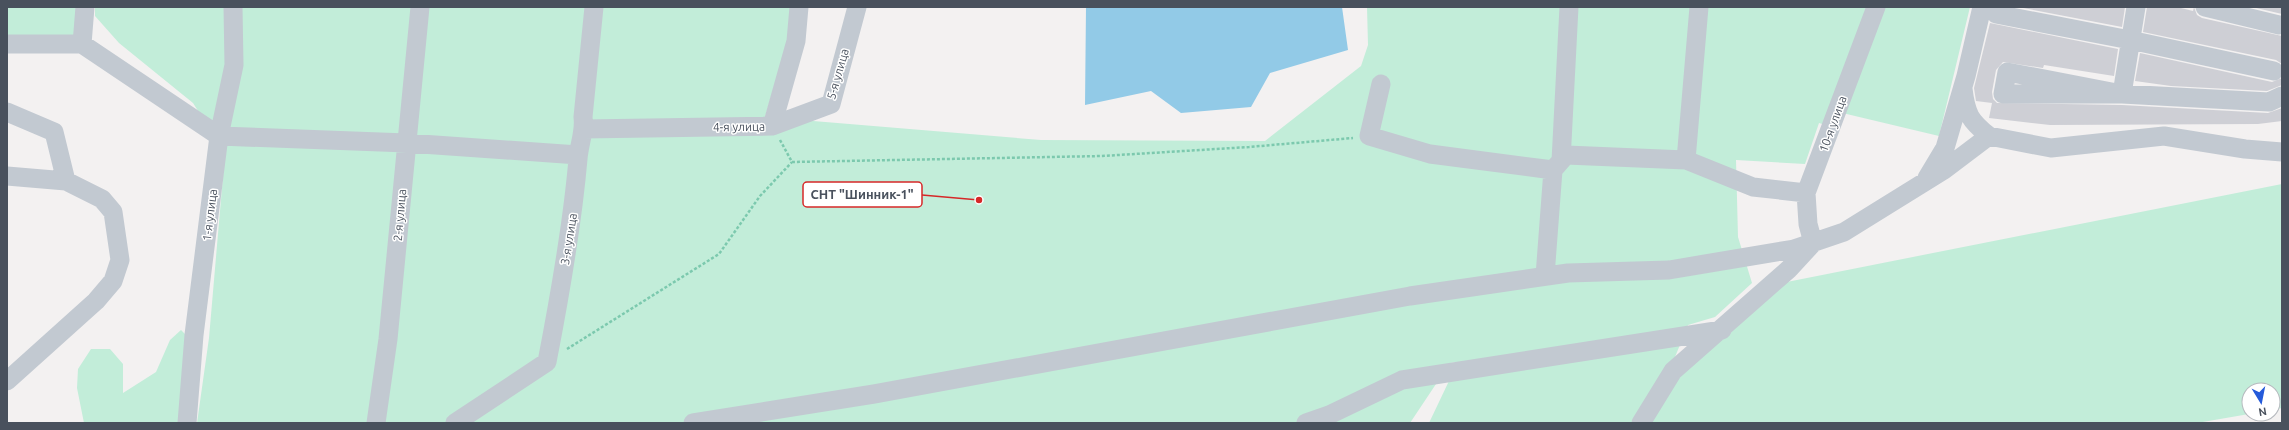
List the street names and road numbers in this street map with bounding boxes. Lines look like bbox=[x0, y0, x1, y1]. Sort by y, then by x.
street label: 5-я улица bbox=[824, 47, 851, 101]
street label: 10-я улица bbox=[1816, 94, 1849, 154]
street label: 4-я улица bbox=[713, 120, 765, 133]
street label: 1-я улица bbox=[200, 188, 219, 242]
street label: 2-я улица bbox=[391, 188, 408, 242]
street label: 3-я улица bbox=[558, 212, 579, 266]

